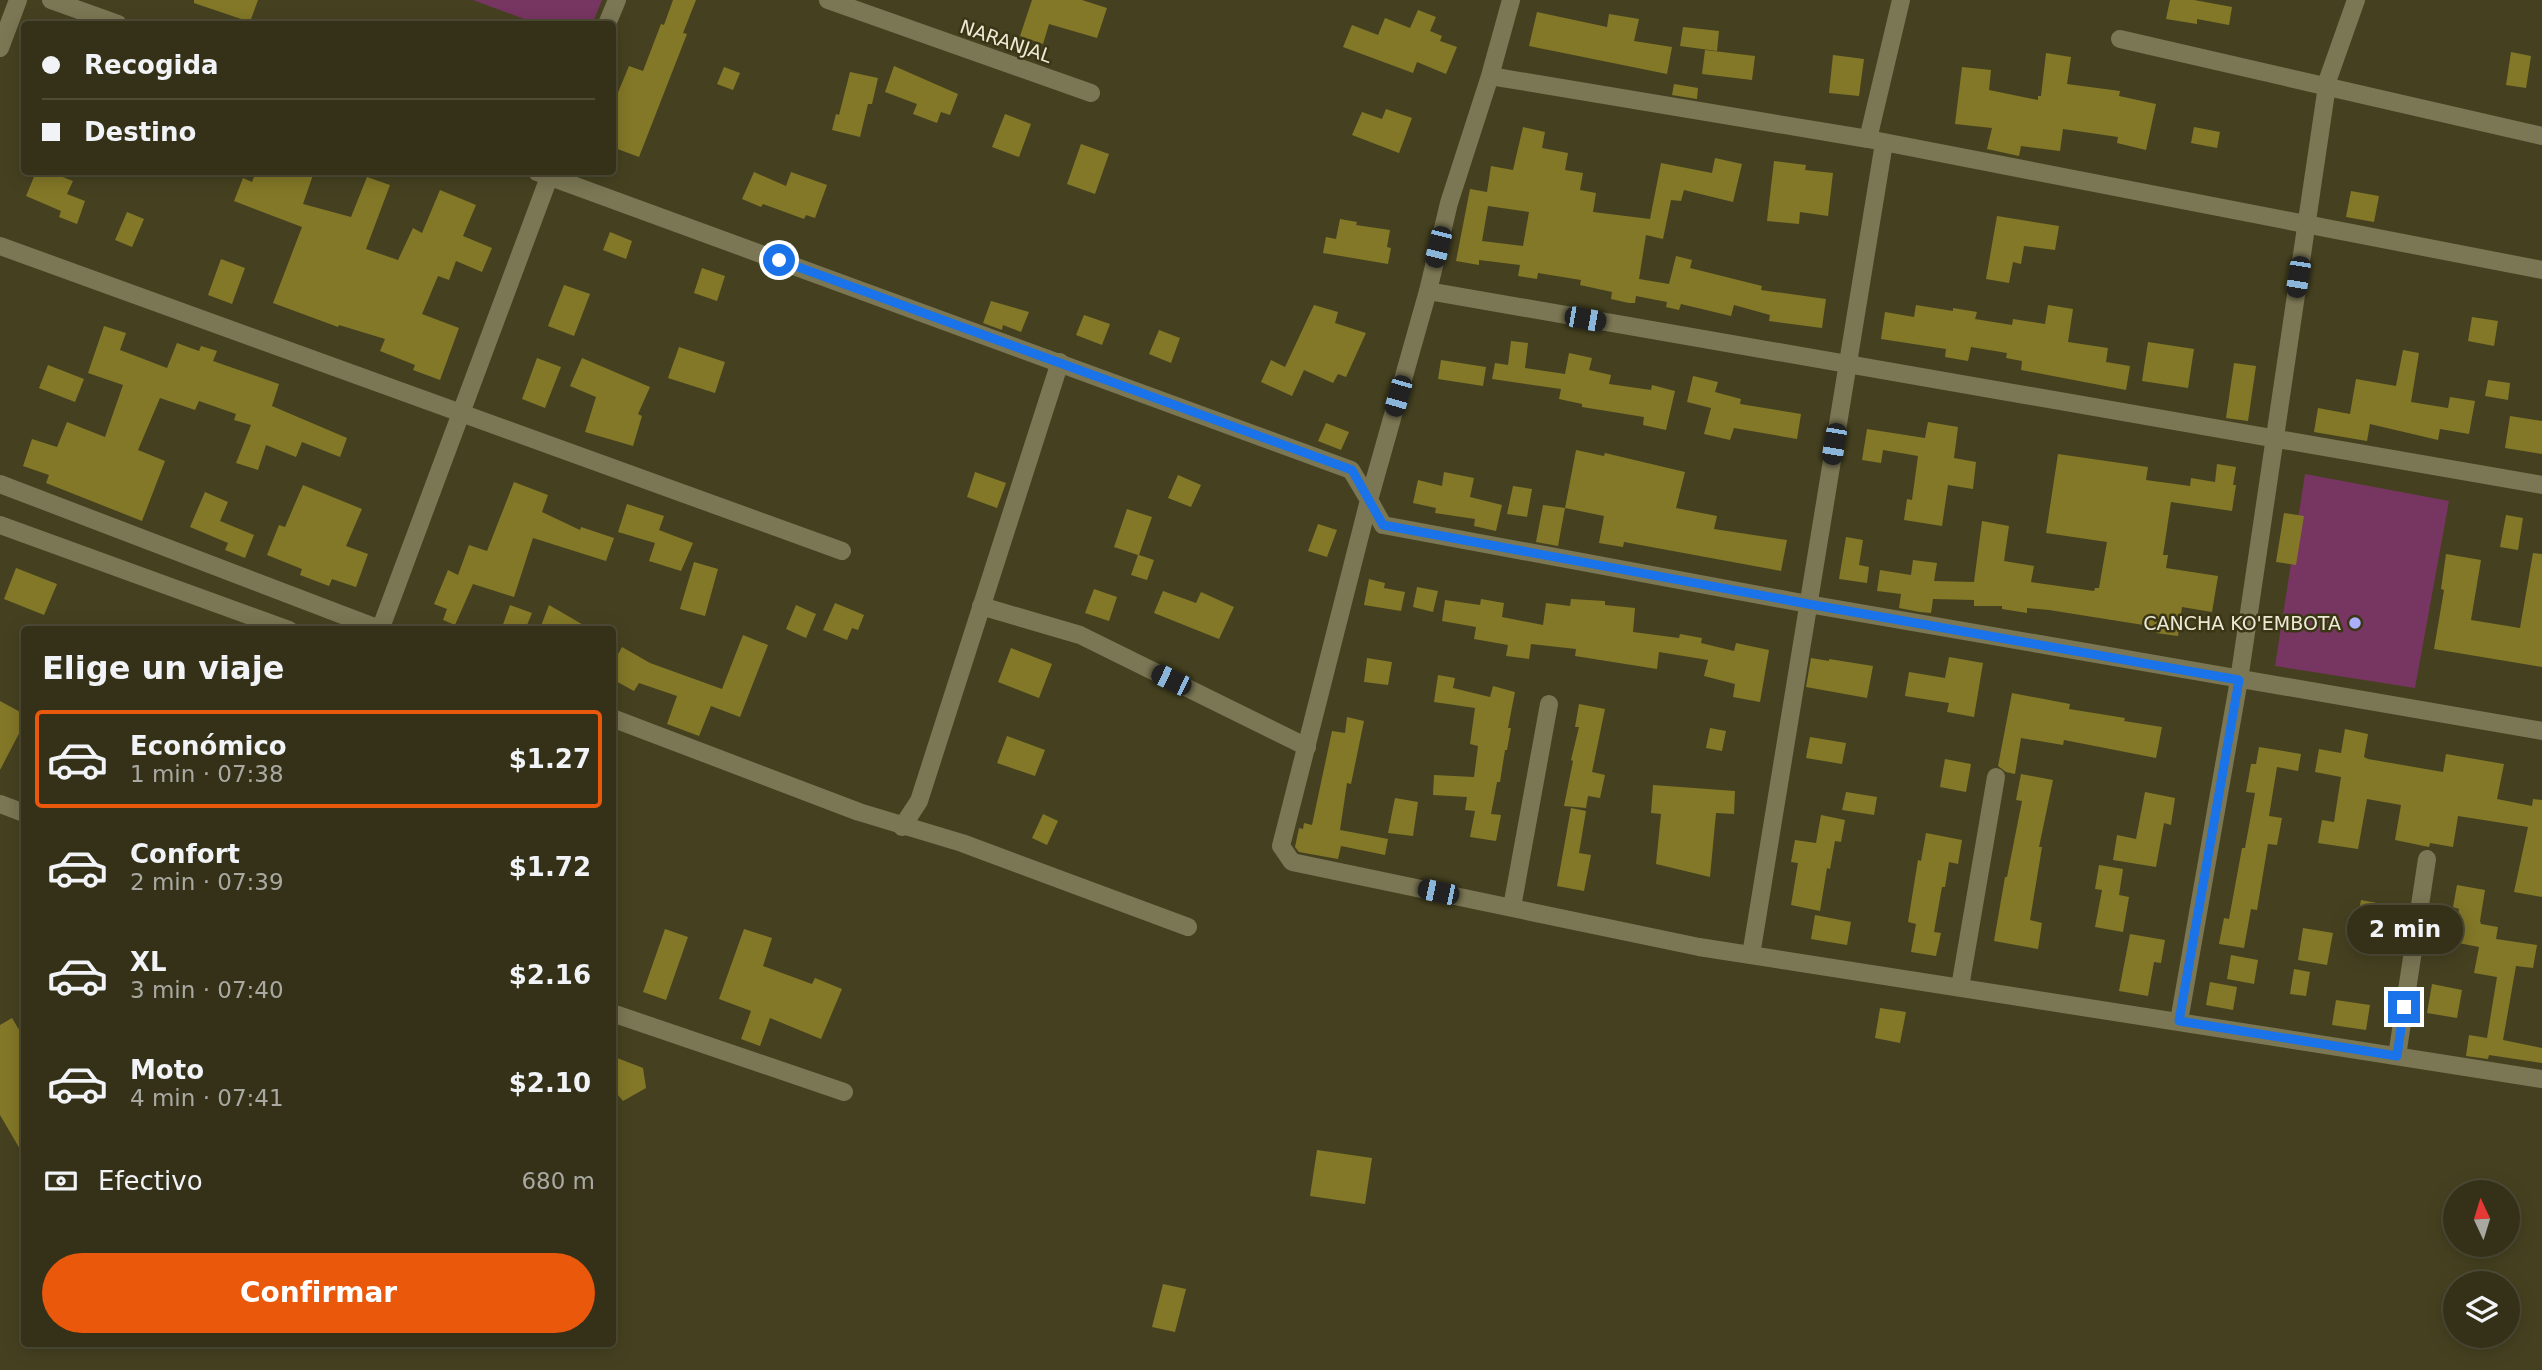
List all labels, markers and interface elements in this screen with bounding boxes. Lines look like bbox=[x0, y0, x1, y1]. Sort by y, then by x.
street label: NARANJAL bbox=[957, 15, 1055, 67]
text: Recogida bbox=[84, 50, 219, 80]
text: Destino bbox=[84, 117, 196, 147]
car bbox=[1423, 224, 1454, 270]
route start bbox=[763, 244, 795, 276]
car bbox=[2285, 255, 2312, 299]
car bbox=[1563, 305, 1608, 333]
car bbox=[1383, 373, 1414, 419]
car bbox=[1821, 421, 1848, 467]
place label: CANCHA KO'EMBOTA bbox=[2143, 612, 2341, 634]
marker: CANCHA KO'EMBOTA bbox=[2347, 615, 2363, 631]
text: Elige un viaje bbox=[42, 649, 284, 687]
car bbox=[1148, 661, 1195, 699]
icon: car bbox=[46, 728, 109, 791]
text: Económico bbox=[130, 731, 287, 761]
text: $1.27 bbox=[509, 744, 591, 774]
text: 1 min · 07:38 bbox=[130, 761, 284, 787]
icon: car bbox=[46, 836, 109, 899]
text: Confort bbox=[130, 839, 240, 869]
text: $1.72 bbox=[509, 852, 591, 882]
text: 2 min · 07:39 bbox=[130, 869, 284, 895]
car bbox=[1416, 877, 1461, 907]
callout: 2 min bbox=[2346, 906, 2462, 954]
text: 2 min bbox=[2369, 916, 2441, 942]
icon: car bbox=[46, 944, 109, 1007]
text: XL bbox=[130, 947, 167, 977]
text: $2.16 bbox=[509, 960, 591, 990]
text: 3 min · 07:40 bbox=[130, 977, 284, 1003]
route end bbox=[2388, 991, 2420, 1023]
icon: car bbox=[46, 1052, 109, 1115]
text: Moto bbox=[130, 1055, 204, 1085]
text: $2.10 bbox=[509, 1068, 591, 1098]
text: 4 min · 07:41 bbox=[130, 1085, 284, 1111]
icon: cash bbox=[42, 1162, 80, 1200]
text: Efectivo bbox=[98, 1166, 203, 1196]
text: 680 m bbox=[521, 1168, 595, 1194]
north arrow bbox=[2443, 1180, 2520, 1256]
map controls bbox=[2443, 1180, 2520, 1348]
button: Confirmar bbox=[42, 1253, 595, 1333]
button: layers bbox=[2443, 1271, 2520, 1348]

